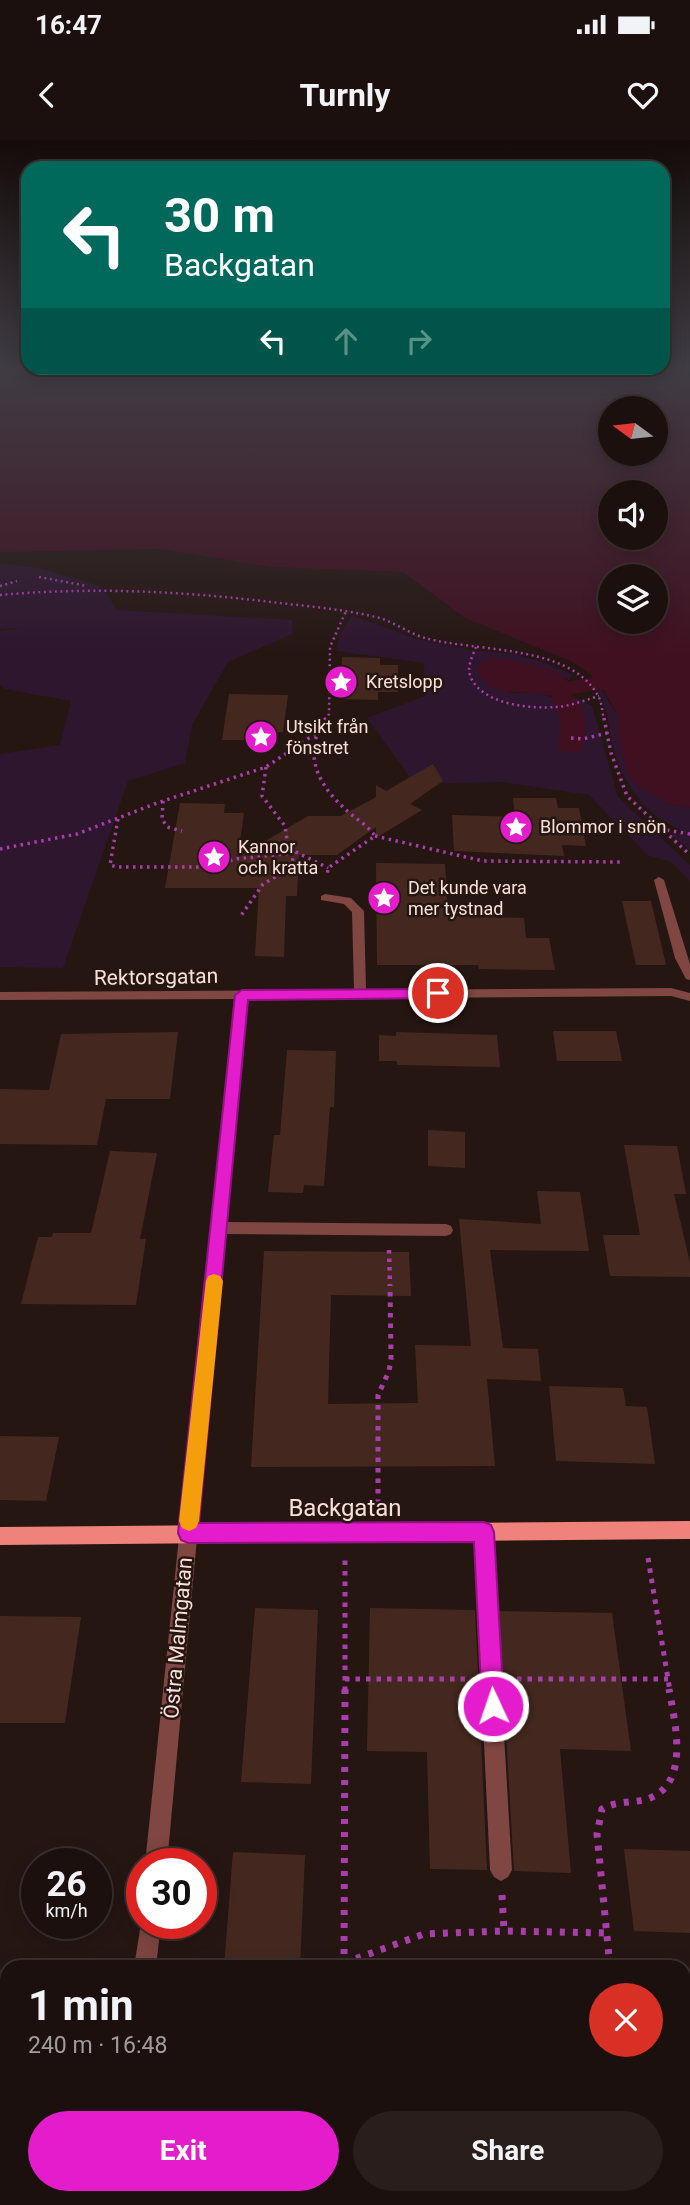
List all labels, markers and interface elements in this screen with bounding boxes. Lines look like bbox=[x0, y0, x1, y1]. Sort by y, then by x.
text: 16:47 bbox=[35, 10, 102, 40]
icon: back bbox=[28, 76, 66, 114]
text: Turnly bbox=[300, 76, 390, 114]
icon: heart bbox=[624, 76, 662, 114]
text: 30 m bbox=[164, 187, 275, 244]
icon: left bbox=[49, 189, 140, 280]
text: Backgatan bbox=[164, 246, 315, 284]
icon: left bbox=[254, 322, 292, 360]
icon: ahead bbox=[327, 322, 365, 360]
icon: right bbox=[400, 322, 438, 360]
north arrow bbox=[598, 396, 668, 466]
map controls bbox=[598, 396, 668, 634]
button: sound bbox=[598, 480, 668, 550]
button: layers bbox=[598, 564, 668, 634]
place icon: Kretslopp bbox=[322, 663, 360, 701]
place label: Kretslopp bbox=[366, 671, 443, 692]
place label: Utsikt från fönstret bbox=[286, 716, 368, 758]
place icon: Utsikt från fönstret bbox=[242, 718, 280, 756]
place icon: Blommor i snön bbox=[497, 808, 535, 846]
place label: Blommor i snön bbox=[540, 816, 667, 837]
place label: Kannor och kratta bbox=[238, 836, 318, 878]
place icon: Kannor och kratta bbox=[195, 838, 233, 876]
place label: Det kunde vara mer tystnad bbox=[408, 877, 527, 919]
place icon: Det kunde vara mer tystnad bbox=[365, 879, 403, 917]
pin bbox=[408, 963, 468, 1023]
street label: Rektorsgatan bbox=[94, 964, 218, 990]
icon: arrive bbox=[419, 974, 457, 1012]
street label: Backgatan bbox=[288, 1494, 402, 1522]
street label: Östra Malmgatan bbox=[159, 1556, 197, 1720]
position arrow bbox=[456, 1669, 530, 1743]
speed limit sign: 30 bbox=[126, 1848, 217, 1939]
text: 26 bbox=[46, 1864, 87, 1905]
text: km/h bbox=[45, 1900, 88, 1921]
text: 1 min bbox=[28, 1981, 134, 2030]
button: close bbox=[589, 1983, 663, 2057]
text: 240 m · 16:48 bbox=[28, 2032, 167, 2059]
button: Exit bbox=[28, 2111, 339, 2191]
button: Share bbox=[353, 2111, 663, 2191]

